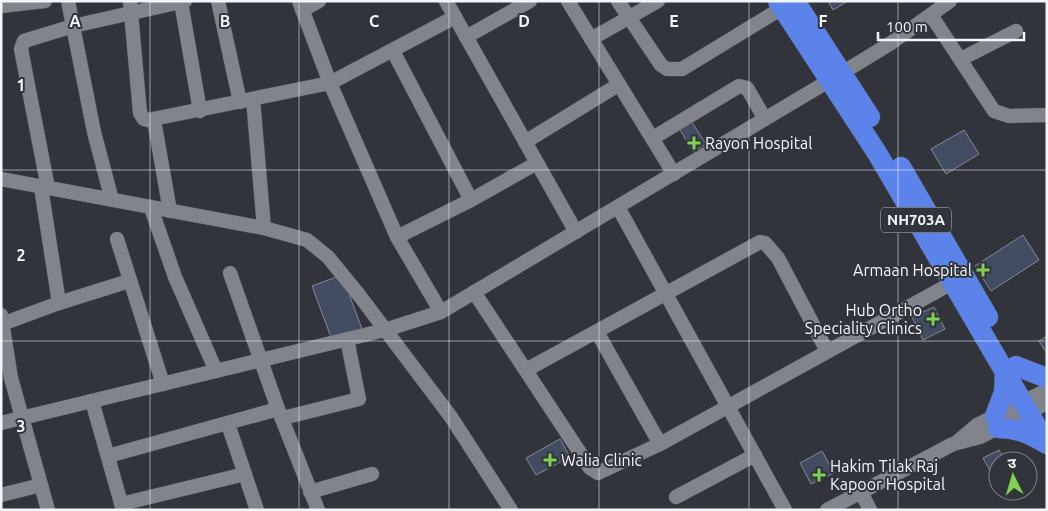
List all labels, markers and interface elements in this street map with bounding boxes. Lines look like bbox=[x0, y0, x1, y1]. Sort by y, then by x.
scale bar bbox=[878, 10, 1024, 42]
text: A bbox=[69, 12, 81, 30]
text: B bbox=[220, 12, 230, 30]
text: C bbox=[369, 12, 379, 30]
text: D bbox=[518, 12, 530, 30]
text: E bbox=[669, 12, 679, 30]
text: F bbox=[819, 12, 828, 30]
text: 100 m bbox=[886, 18, 928, 35]
text: 1 bbox=[16, 76, 26, 94]
place label: Rayon Hospital bbox=[705, 134, 812, 152]
marker: Rayon Hospital bbox=[687, 136, 701, 150]
road number: NH703A bbox=[881, 208, 951, 232]
text: 2 bbox=[16, 246, 26, 264]
place label: Armaan Hospital bbox=[853, 261, 972, 279]
marker: Armaan Hospital bbox=[976, 263, 990, 277]
place label: Hub Ortho Speciality Clinics bbox=[805, 301, 922, 337]
marker: Hub Ortho Speciality Clinics bbox=[926, 312, 940, 326]
text: 3 bbox=[16, 417, 26, 435]
place label: Walia Clinic bbox=[561, 451, 643, 469]
north arrow bbox=[988, 451, 1038, 501]
marker: Walia Clinic bbox=[543, 453, 557, 467]
text: उ bbox=[1007, 455, 1017, 471]
place label: Hakim Tilak Raj Kapoor Hospital bbox=[830, 457, 945, 493]
marker: Hakim Tilak Raj Kapoor Hospital bbox=[812, 468, 826, 482]

